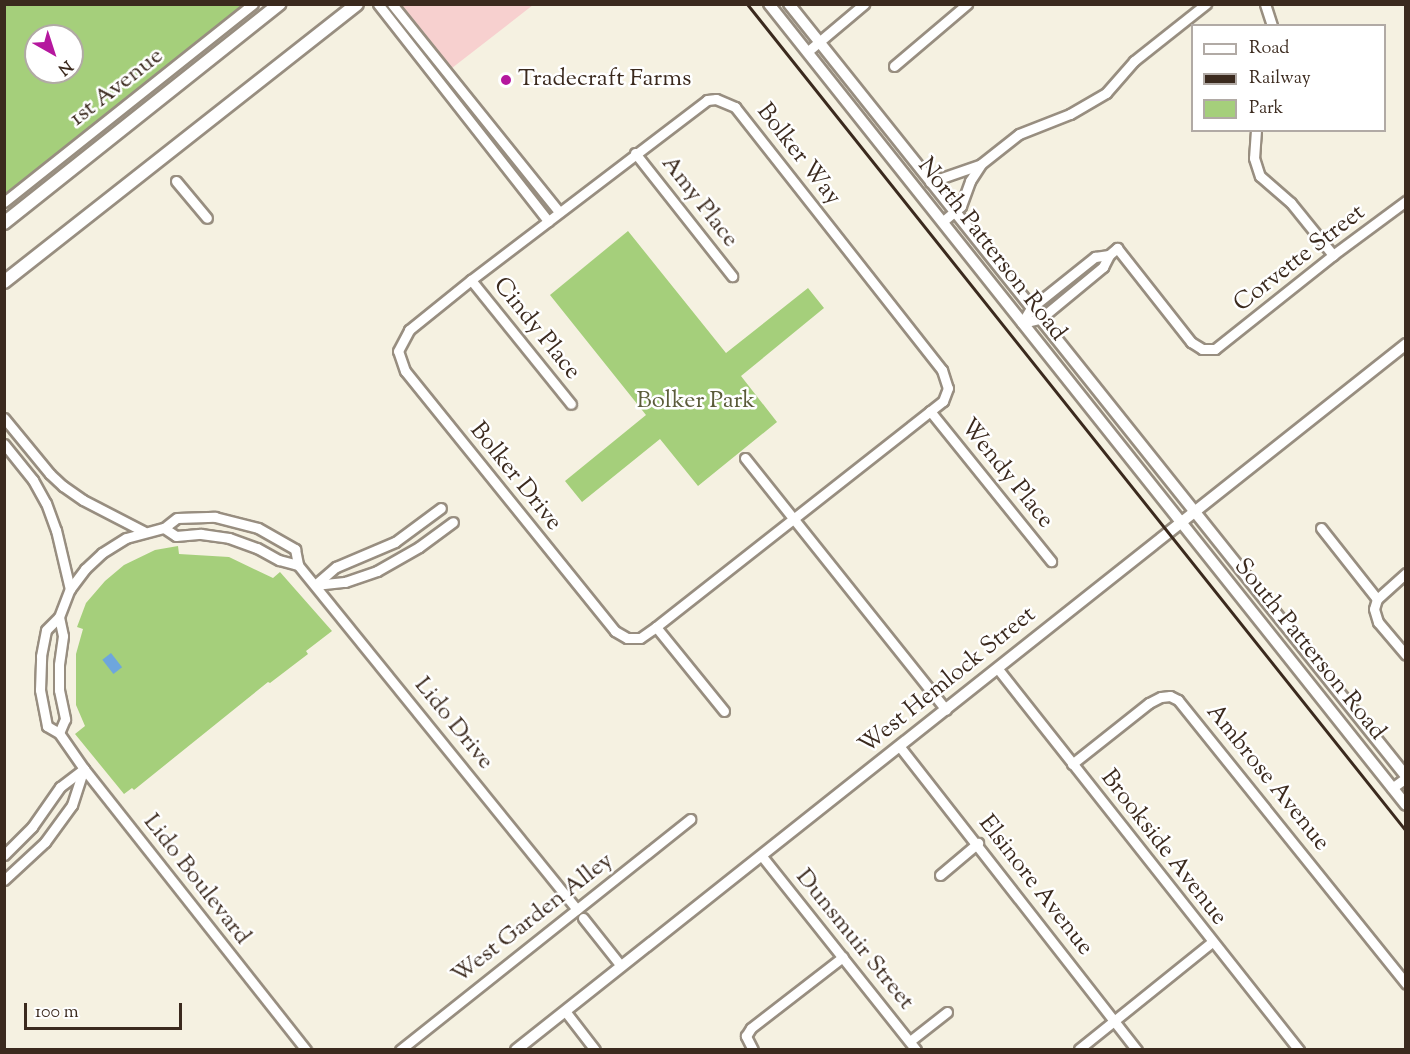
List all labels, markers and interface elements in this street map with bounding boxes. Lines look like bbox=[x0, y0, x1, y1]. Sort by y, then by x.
north arrow bbox=[24, 24, 84, 84]
legend bbox=[1191, 24, 1386, 132]
text: Road bbox=[1249, 36, 1289, 62]
street label: 1st Avenue bbox=[64, 42, 170, 134]
text: N bbox=[52, 54, 77, 80]
place label: Tradecraft Farms bbox=[518, 66, 691, 94]
text: Railway bbox=[1249, 66, 1311, 92]
marker: Tradecraft Farms bbox=[499, 73, 513, 87]
text: Park bbox=[1249, 96, 1283, 122]
street label: Bolker Way bbox=[749, 98, 847, 212]
street label: Amy Place bbox=[654, 150, 744, 254]
street label: North Patterson Road bbox=[910, 153, 1072, 347]
street label: Corvette Street bbox=[1229, 199, 1371, 319]
street label: Cindy Place bbox=[486, 272, 586, 386]
park label: Bolker Park bbox=[637, 388, 755, 416]
street label: Wendy Place bbox=[953, 413, 1059, 535]
street label: Bolker Drive bbox=[463, 417, 567, 537]
street label: South Patterson Road bbox=[1227, 553, 1391, 747]
street label: West Hemlock Street bbox=[854, 601, 1042, 761]
street label: Lido Drive bbox=[407, 672, 499, 776]
street label: Ambrose Avenue bbox=[1199, 699, 1335, 857]
street label: Brookside Avenue bbox=[1093, 765, 1233, 931]
street label: Lido Boulevard bbox=[136, 809, 256, 951]
street label: Elsinore Avenue bbox=[971, 810, 1099, 962]
street label: West Garden Alley bbox=[447, 847, 619, 991]
street label: Dunsmuir Street bbox=[788, 864, 920, 1016]
scale bar bbox=[27, 991, 184, 1029]
text: 100 m bbox=[35, 1000, 79, 1026]

